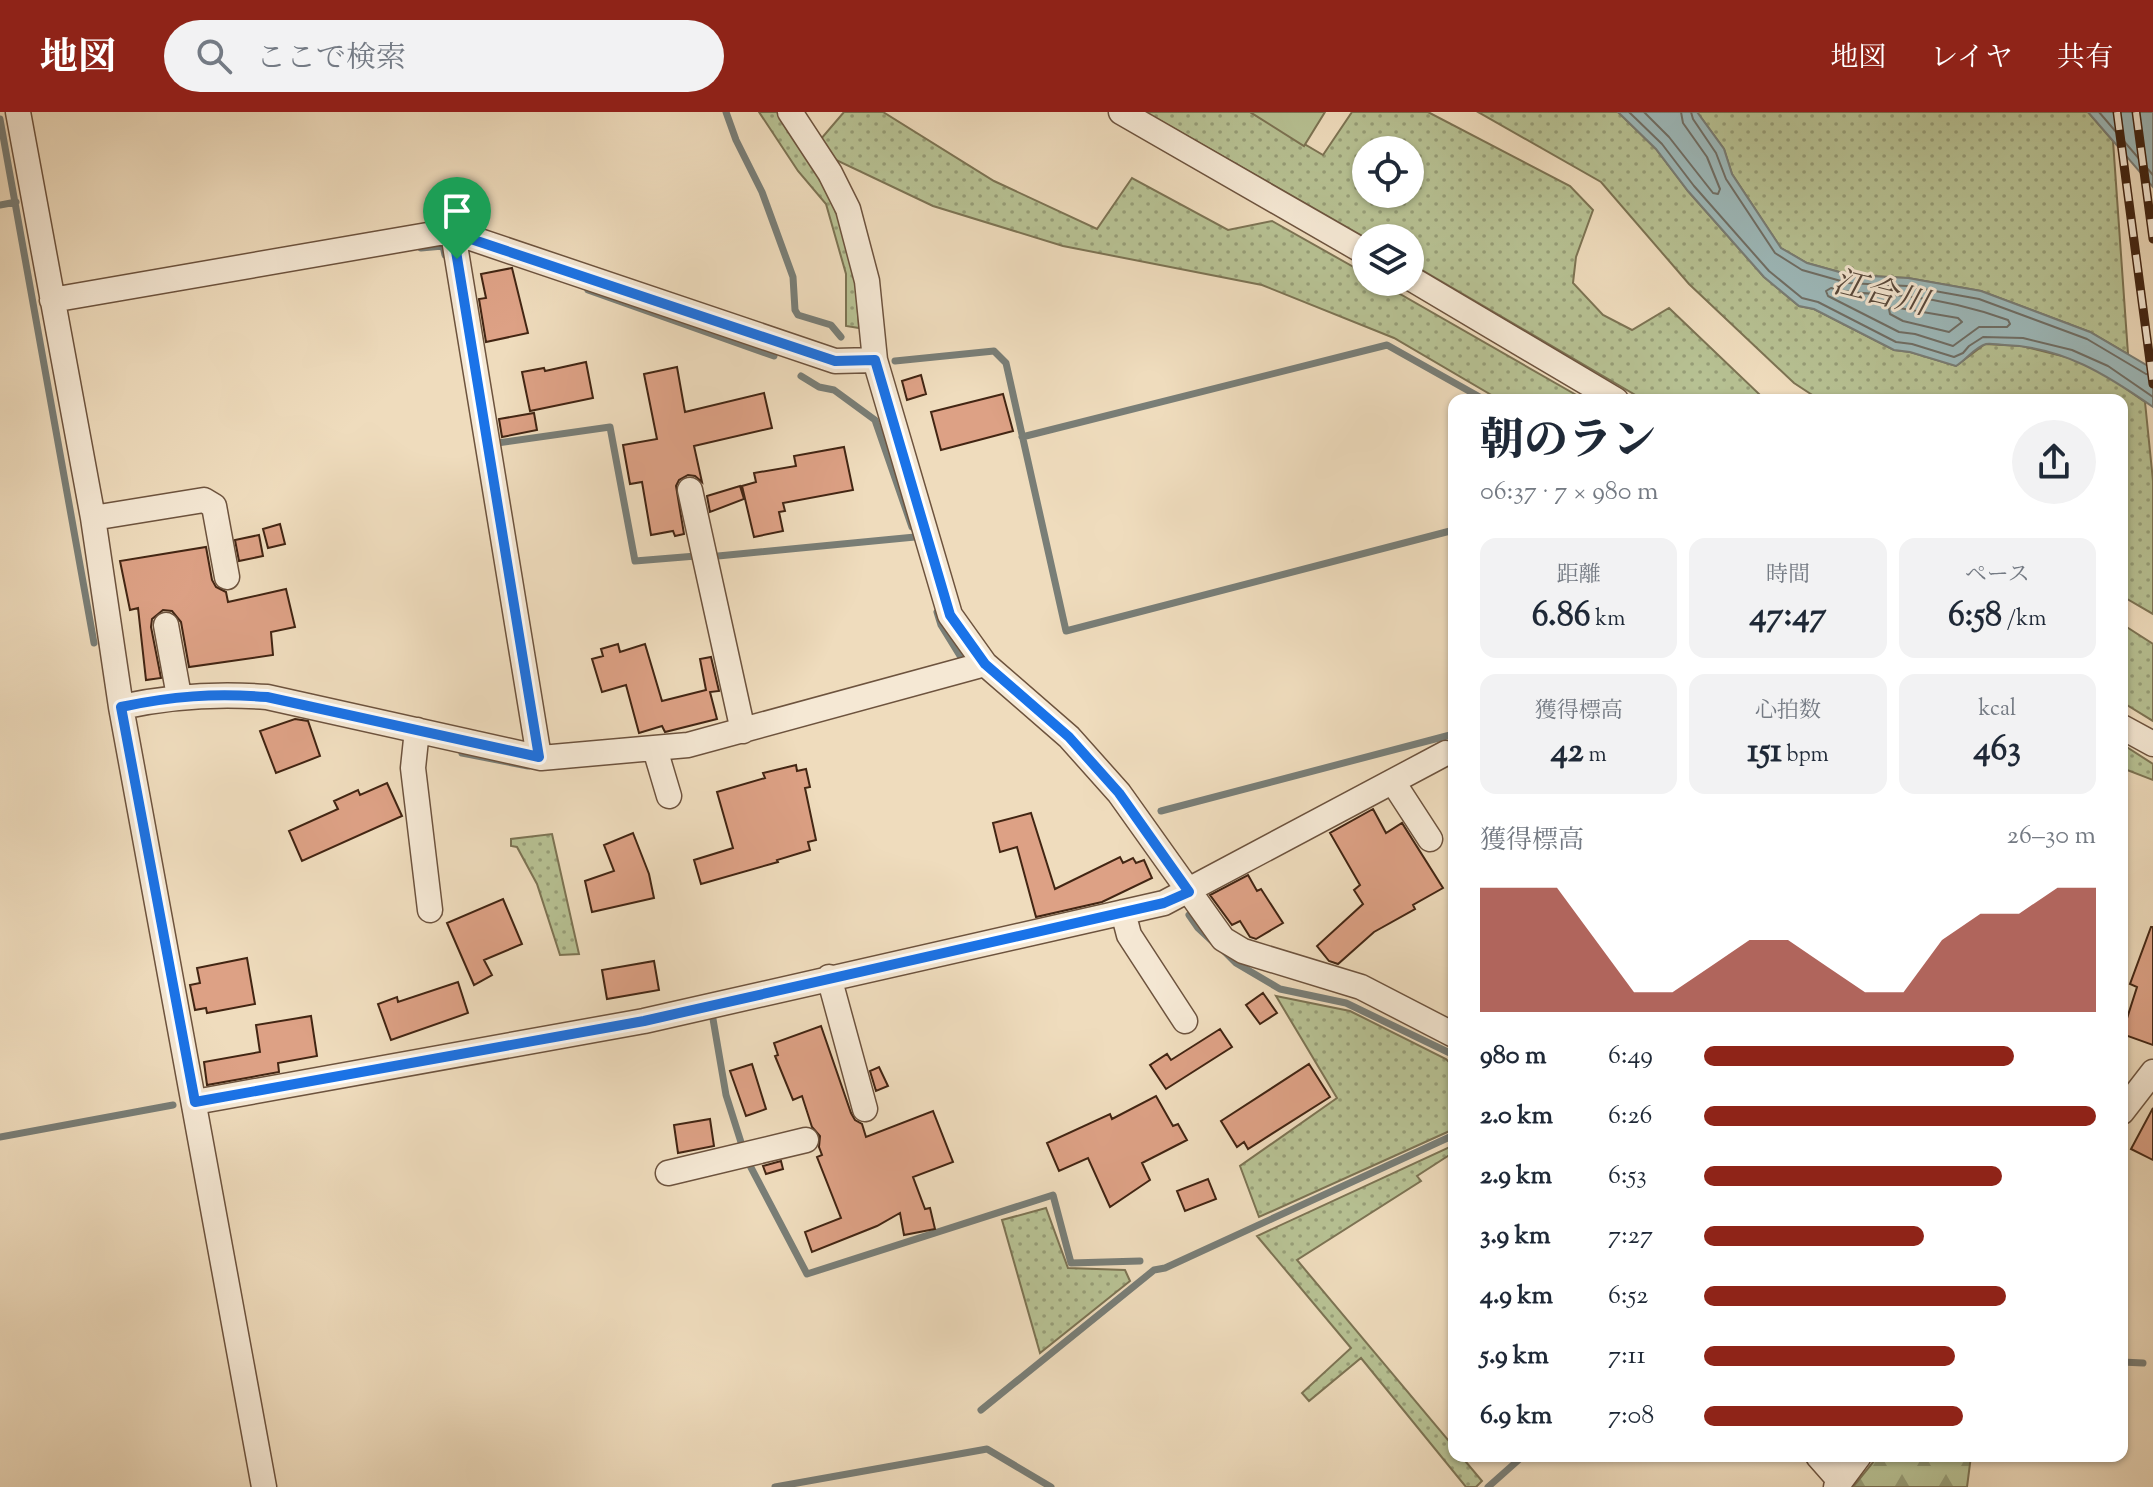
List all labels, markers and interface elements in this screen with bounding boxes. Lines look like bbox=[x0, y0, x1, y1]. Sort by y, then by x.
search box bbox=[164, 20, 724, 92]
text: 地図 bbox=[40, 33, 116, 87]
icon: search bbox=[192, 34, 236, 78]
text: ここで検索 bbox=[256, 38, 406, 81]
text: 地図 bbox=[1830, 39, 1886, 79]
text: レイヤ bbox=[1930, 39, 2013, 79]
text: 共有 bbox=[2057, 39, 2113, 79]
map controls bbox=[1352, 136, 1424, 296]
button: locate bbox=[1352, 136, 1424, 208]
pin bbox=[423, 177, 491, 259]
icon: arrive bbox=[435, 189, 479, 233]
button: layers bbox=[1352, 224, 1424, 296]
water label: 江合川 bbox=[1828, 261, 1935, 330]
text: 朝のラン bbox=[1480, 412, 1656, 475]
button: share bbox=[2012, 420, 2096, 504]
text: 06:37 · 7 × 980 m bbox=[1480, 474, 1659, 511]
text: 距離 bbox=[1557, 560, 1601, 592]
text: 時間 bbox=[1766, 560, 1810, 592]
text: ペース bbox=[1965, 560, 2030, 592]
text: 6.86 bbox=[1532, 592, 1591, 641]
text: 47:47 bbox=[1749, 592, 1827, 641]
text: 6:58 bbox=[1948, 592, 2002, 641]
text: km bbox=[1591, 604, 1625, 636]
text: /km bbox=[2002, 604, 2047, 636]
text: kcal bbox=[1978, 694, 2016, 726]
text: 獲得標高 bbox=[1535, 696, 1623, 728]
text: 心拍数 bbox=[1755, 696, 1821, 728]
text: 463 bbox=[1974, 726, 2021, 775]
text: 42 bbox=[1551, 728, 1584, 777]
text: 151 bbox=[1747, 728, 1782, 777]
text: m bbox=[1584, 740, 1607, 772]
text: bpm bbox=[1782, 740, 1829, 772]
text: 26–30 m bbox=[2007, 818, 2096, 855]
text: 獲得標高 bbox=[1480, 823, 1584, 860]
text: 980 m bbox=[1480, 1038, 1546, 1075]
text: 6:49 bbox=[1608, 1038, 1653, 1075]
text: 2.0 km bbox=[1480, 1098, 1553, 1135]
text: 6:26 bbox=[1608, 1098, 1653, 1135]
text: 2.9 km bbox=[1480, 1158, 1552, 1195]
text: 6:53 bbox=[1608, 1158, 1647, 1195]
text: 3.9 km bbox=[1480, 1218, 1550, 1255]
text: 7:27 bbox=[1608, 1218, 1653, 1255]
text: 4.9 km bbox=[1480, 1278, 1553, 1315]
text: 6:52 bbox=[1608, 1278, 1648, 1315]
text: 5.9 km bbox=[1480, 1338, 1549, 1375]
text: 7:11 bbox=[1608, 1338, 1645, 1375]
text: 6.9 km bbox=[1480, 1398, 1552, 1435]
text: 7:08 bbox=[1608, 1398, 1654, 1435]

